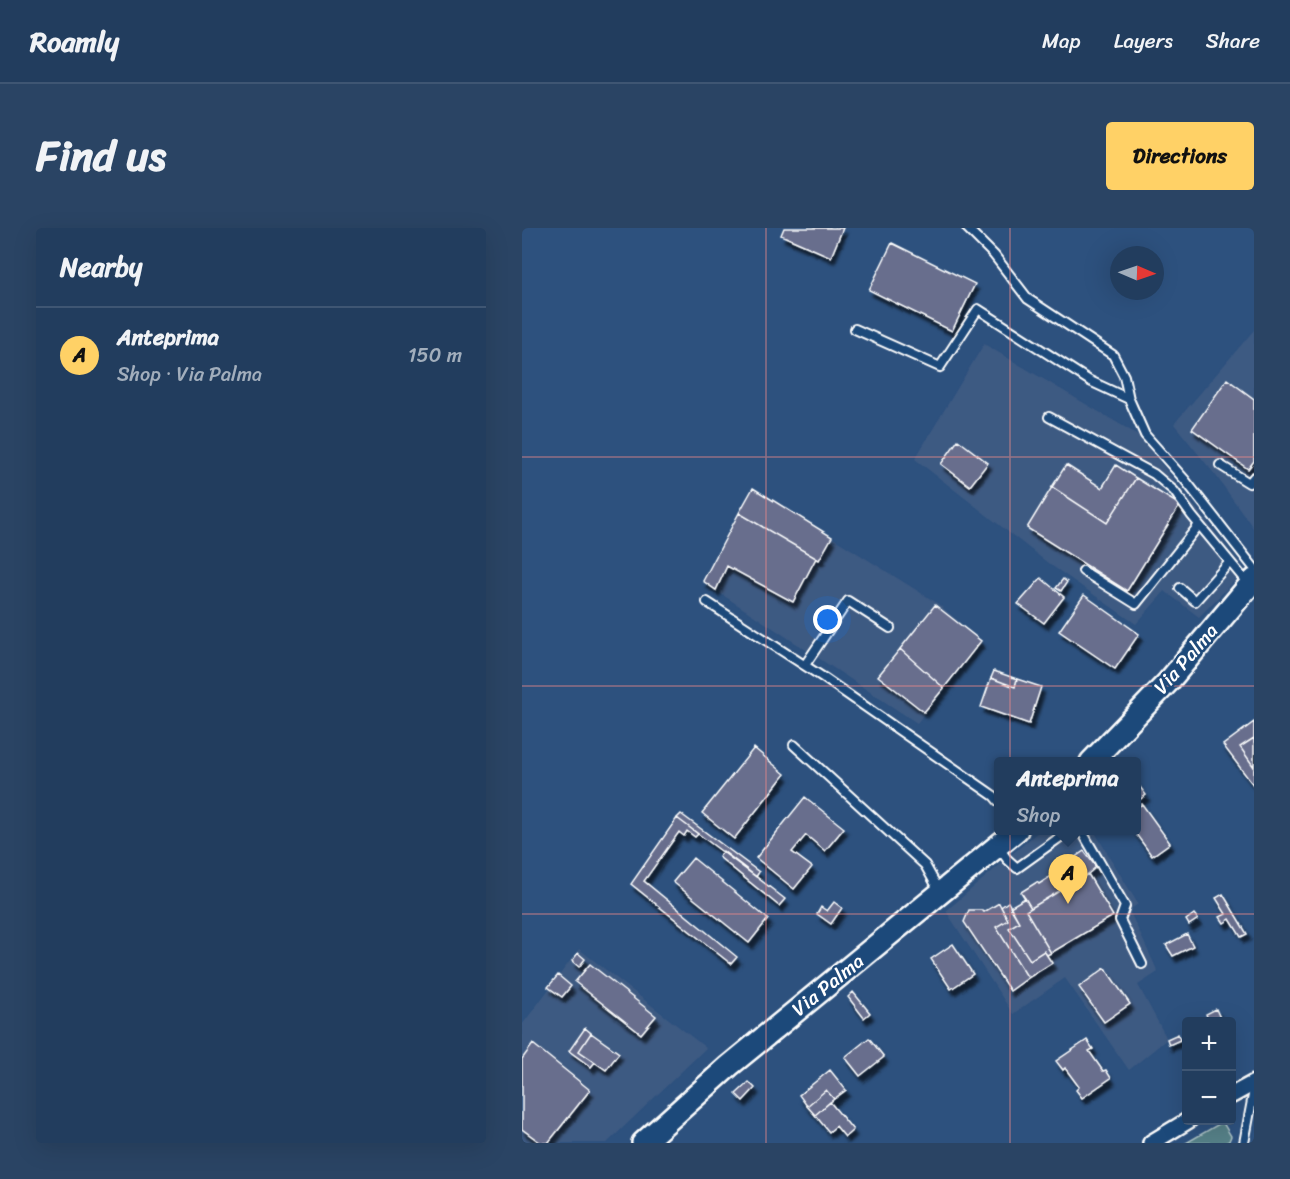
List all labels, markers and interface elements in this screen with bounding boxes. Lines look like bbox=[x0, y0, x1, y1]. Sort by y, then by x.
text: Roamly bbox=[30, 17, 119, 66]
text: Map bbox=[1042, 22, 1081, 60]
text: Layers bbox=[1114, 22, 1173, 60]
text: Share bbox=[1206, 22, 1260, 60]
text: Find us bbox=[36, 119, 166, 193]
button: Directions bbox=[1106, 122, 1254, 190]
text: Nearby bbox=[60, 244, 142, 290]
north arrow bbox=[1110, 246, 1164, 300]
text: Anteprima bbox=[117, 318, 219, 357]
text: A bbox=[73, 338, 86, 373]
text: 150 m bbox=[408, 338, 462, 373]
text: Shop · Via Palma bbox=[117, 357, 262, 392]
your location bbox=[813, 605, 842, 634]
street label: Via Palma bbox=[1145, 615, 1227, 703]
popup bbox=[994, 757, 1141, 835]
text: Anteprima bbox=[1017, 759, 1118, 798]
text: Shop bbox=[1017, 798, 1060, 833]
pin: A bbox=[1048, 854, 1088, 904]
street label: Via Palma bbox=[784, 944, 872, 1026]
map controls bbox=[1182, 1017, 1236, 1125]
button: + bbox=[1182, 1017, 1236, 1071]
button: − bbox=[1182, 1071, 1236, 1125]

